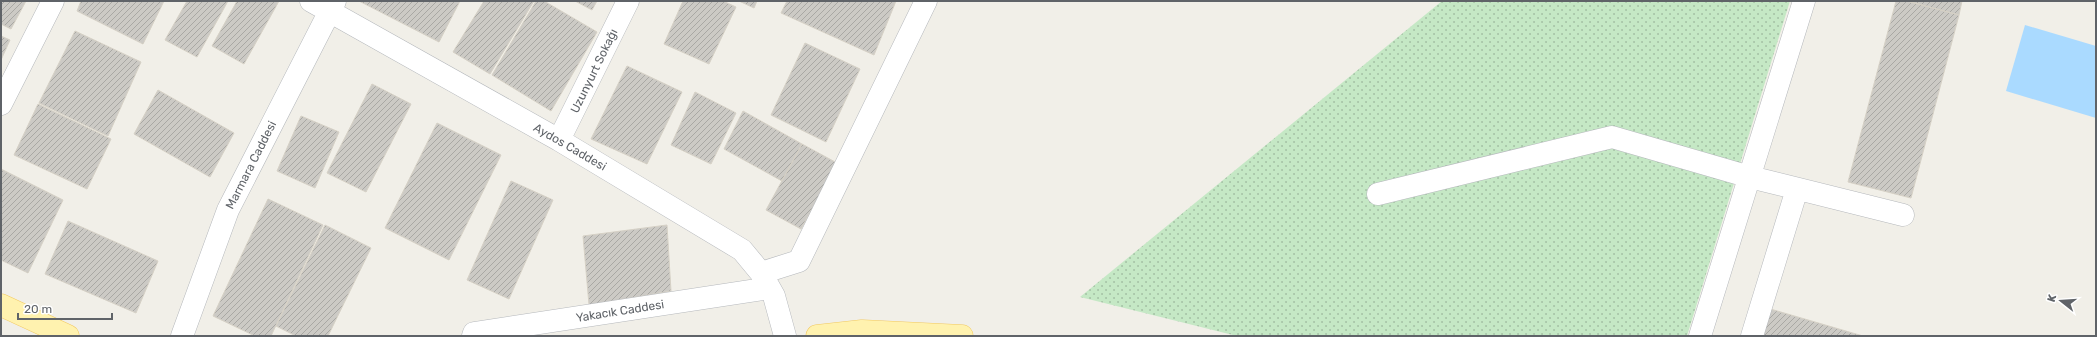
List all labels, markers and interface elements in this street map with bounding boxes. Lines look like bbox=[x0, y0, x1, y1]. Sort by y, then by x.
street label: Uzunyurt Sokağı bbox=[568, 27, 620, 115]
street label: Marmara Caddesi bbox=[223, 119, 279, 211]
street label: Aydos Caddesi bbox=[531, 120, 609, 174]
north arrow bbox=[2041, 281, 2081, 321]
text: K bbox=[2045, 292, 2059, 304]
scale bar bbox=[18, 295, 112, 321]
street label: Yakacık Caddesi bbox=[575, 297, 665, 325]
text: 20 m bbox=[24, 302, 52, 316]

